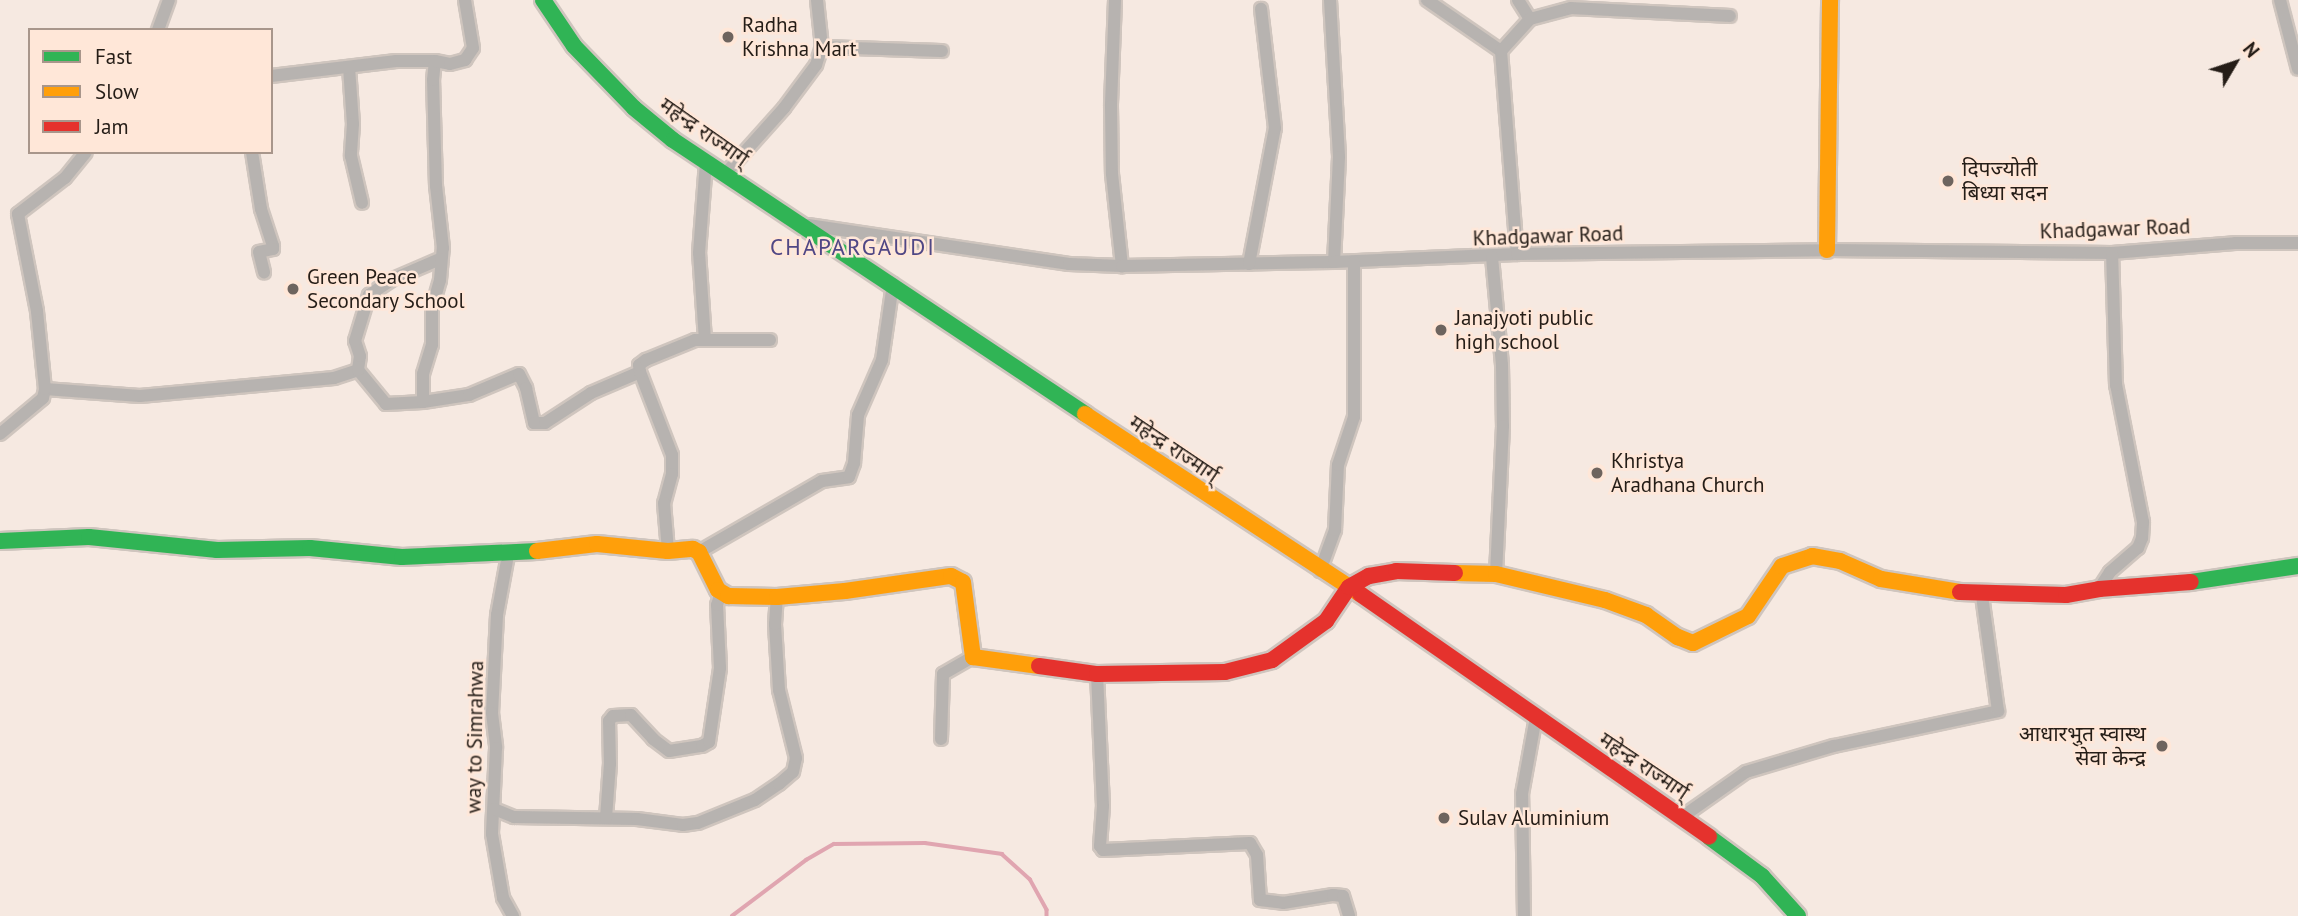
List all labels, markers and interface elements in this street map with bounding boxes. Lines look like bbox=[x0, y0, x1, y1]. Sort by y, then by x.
place label: Radha Krishna Mart bbox=[742, 12, 857, 62]
legend bbox=[28, 28, 273, 154]
north arrow bbox=[2200, 28, 2270, 98]
marker: Radha Krishna Mart bbox=[720, 29, 736, 45]
text: N bbox=[2238, 37, 2265, 62]
text: Fast bbox=[95, 43, 132, 70]
text: Slow bbox=[95, 78, 139, 105]
street label: महेन्द्र राज्मार्ग् bbox=[655, 92, 753, 172]
text: Jam bbox=[95, 113, 129, 140]
place label: दिपज्योती बिध्या सदन bbox=[1962, 156, 2048, 206]
marker: दिपज्योती बिध्या सदन bbox=[1940, 173, 1956, 189]
street label: Khadgawar Road bbox=[2039, 214, 2191, 244]
street label: Khadgawar Road bbox=[1472, 221, 1624, 251]
district label: CHAPARGAUDI bbox=[771, 233, 935, 261]
place label: Green Peace Secondary School bbox=[307, 264, 465, 314]
marker: Green Peace Secondary School bbox=[285, 281, 301, 297]
place label: Janajyoti public high school bbox=[1455, 305, 1593, 355]
marker: Janajyoti public high school bbox=[1433, 322, 1449, 338]
street label: महेन्द्र राज्मार्ग् bbox=[1124, 410, 1224, 488]
place label: Khristya Aradhana Church bbox=[1611, 448, 1764, 498]
marker: Khristya Aradhana Church bbox=[1589, 465, 1605, 481]
street label: way to Simrahwa bbox=[461, 660, 489, 814]
place label: आधारभुत स्वास्थ सेवा केन्द्र bbox=[2019, 721, 2146, 771]
street label: महेन्द्र राज्मार्ग् bbox=[1594, 727, 1694, 805]
marker: आधारभुत स्वास्थ सेवा केन्द्र bbox=[2152, 736, 2172, 756]
place label: Sulav Aluminium bbox=[1458, 805, 1611, 831]
marker: Sulav Aluminium bbox=[1436, 810, 1452, 826]

